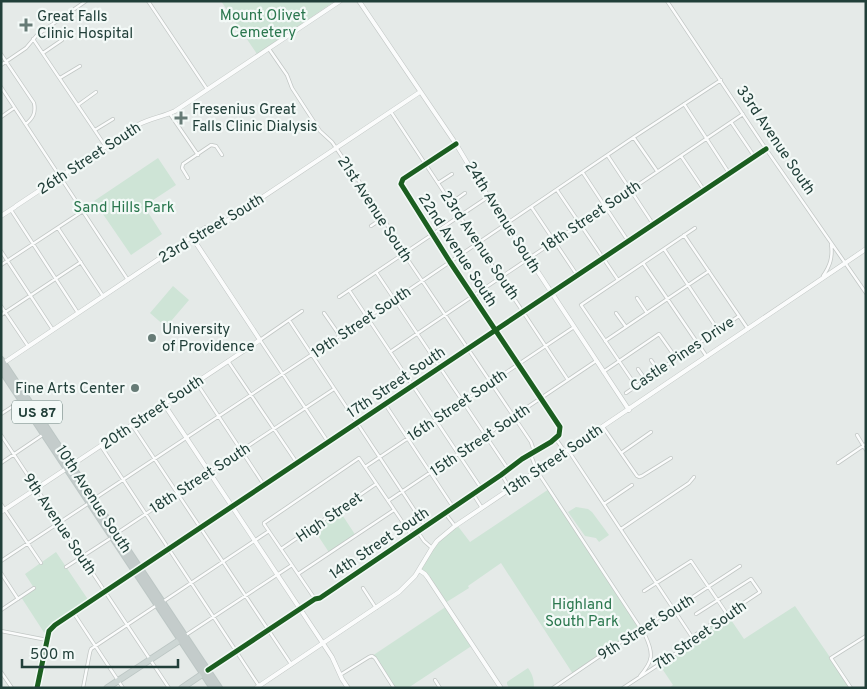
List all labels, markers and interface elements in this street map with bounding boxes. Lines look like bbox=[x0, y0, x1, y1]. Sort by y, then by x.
park label: Mount Olivet Cemetery bbox=[220, 7, 306, 43]
place label: Great Falls Clinic Hospital bbox=[37, 8, 133, 44]
marker: Great Falls Clinic Hospital bbox=[19, 18, 33, 32]
street label: 33rd Avenue South bbox=[731, 83, 818, 199]
place label: Fresenius Great Falls Clinic Dialysis bbox=[192, 101, 318, 137]
marker: Fresenius Great Falls Clinic Dialysis bbox=[174, 111, 188, 125]
street label: 26th Street South bbox=[34, 119, 145, 200]
street label: 21st Avenue South bbox=[332, 153, 415, 267]
street label: 24th Avenue South bbox=[460, 158, 544, 277]
street label: 18th Street South bbox=[538, 177, 645, 258]
street label: 23rd Avenue South bbox=[435, 187, 522, 304]
street label: 23rd Street South bbox=[156, 190, 268, 268]
street label: 22nd Avenue South bbox=[413, 191, 500, 311]
park label: Sand Hills Park bbox=[73, 199, 175, 218]
street label: 19th Street South bbox=[308, 283, 415, 364]
street label: Castle Pines Drive bbox=[627, 313, 738, 397]
place label: University of Providence bbox=[162, 321, 254, 357]
marker: University of Providence bbox=[146, 332, 158, 344]
street label: 17th Street South bbox=[344, 343, 450, 423]
street label: 16th Street South bbox=[404, 366, 511, 447]
street label: 20th Street South bbox=[98, 372, 208, 455]
place label: Fine Arts Center bbox=[15, 380, 125, 399]
marker: Fine Arts Center bbox=[129, 382, 141, 394]
road number: US 87 bbox=[12, 401, 62, 424]
street label: 15th Street South bbox=[427, 401, 534, 482]
street label: 13th Street South bbox=[501, 421, 607, 502]
street label: 18th Street South bbox=[147, 440, 255, 519]
street label: 10th Avenue South bbox=[51, 442, 135, 557]
street label: 9th Avenue South bbox=[18, 470, 100, 579]
street label: High Street bbox=[293, 489, 367, 547]
street label: 14th Street South bbox=[326, 504, 433, 585]
street label: 9th Street South bbox=[595, 591, 699, 666]
park label: Highland South Park bbox=[545, 596, 619, 632]
street label: 7th Street South bbox=[651, 597, 751, 675]
scale bar bbox=[22, 636, 179, 668]
text: 500 m bbox=[30, 646, 75, 665]

